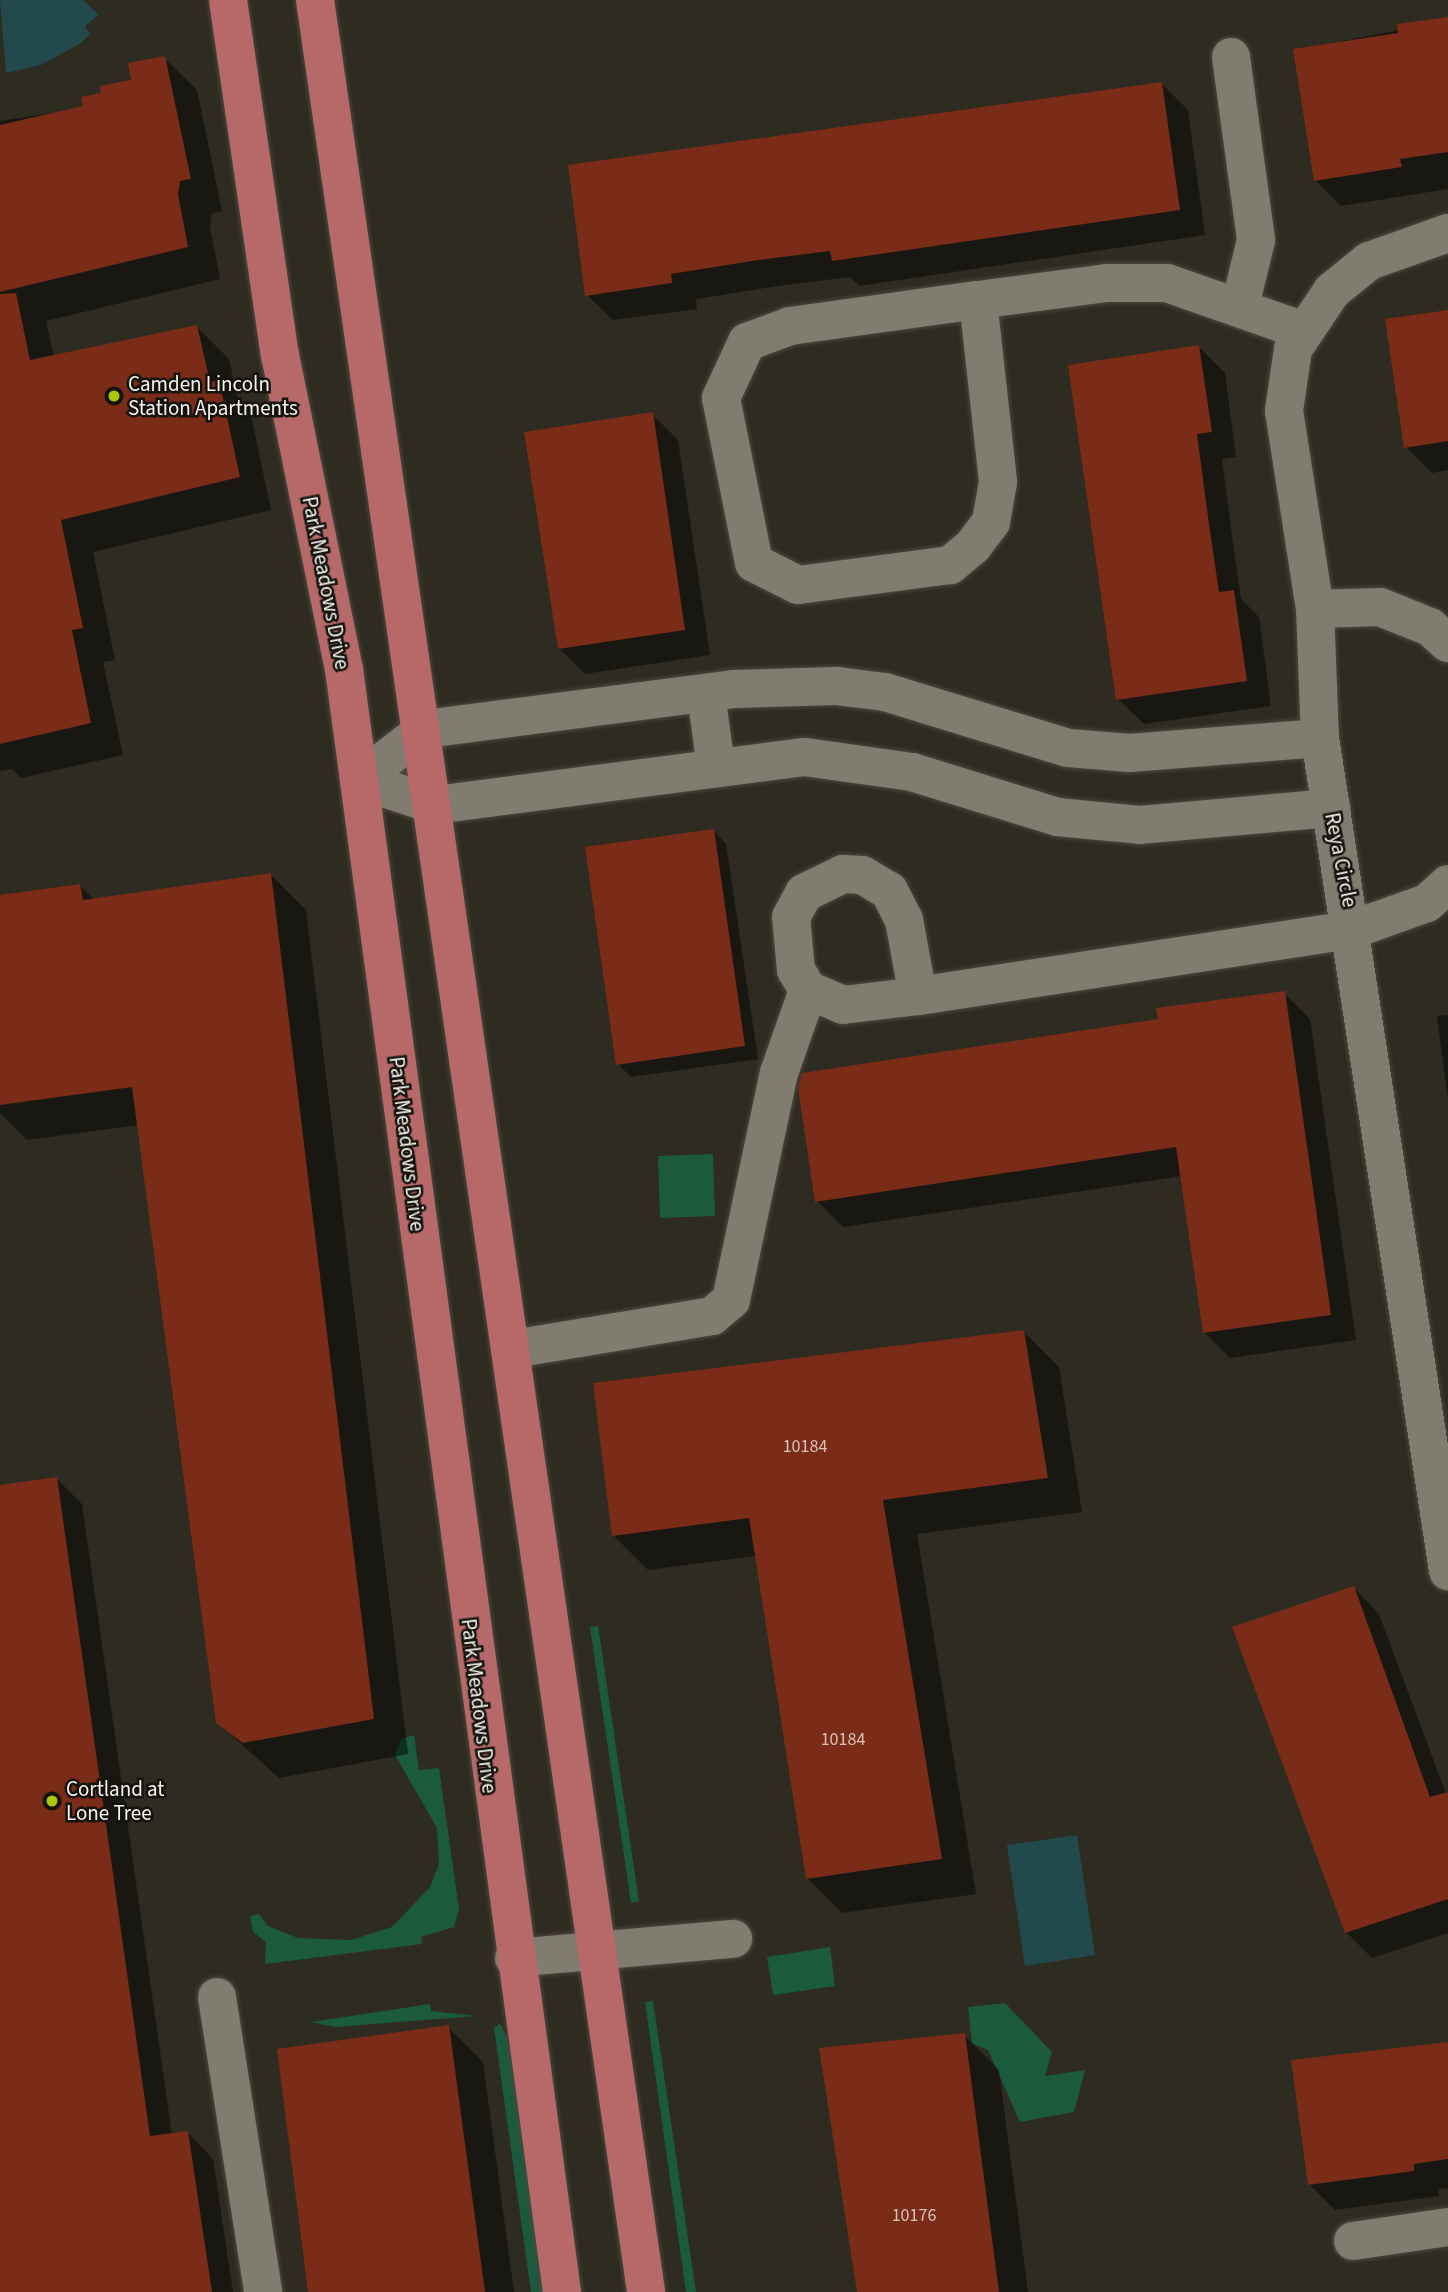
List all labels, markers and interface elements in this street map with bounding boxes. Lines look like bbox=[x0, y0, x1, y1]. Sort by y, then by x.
place label: Camden Lincoln Station Apartments bbox=[128, 371, 298, 421]
marker: Camden Lincoln Station Apartments bbox=[106, 388, 122, 404]
street label: Park Meadows Drive bbox=[297, 494, 355, 672]
street label: Reya Circle bbox=[1319, 810, 1363, 910]
street label: Park Meadows Drive bbox=[384, 1055, 430, 1233]
house number: 10184 bbox=[783, 1436, 827, 1458]
street label: Park Meadows Drive bbox=[456, 1617, 502, 1795]
house number: 10184 bbox=[821, 1729, 865, 1751]
place label: Cortland at Lone Tree bbox=[66, 1776, 164, 1826]
marker: Cortland at Lone Tree bbox=[44, 1793, 60, 1809]
house number: 10176 bbox=[892, 2205, 936, 2227]

